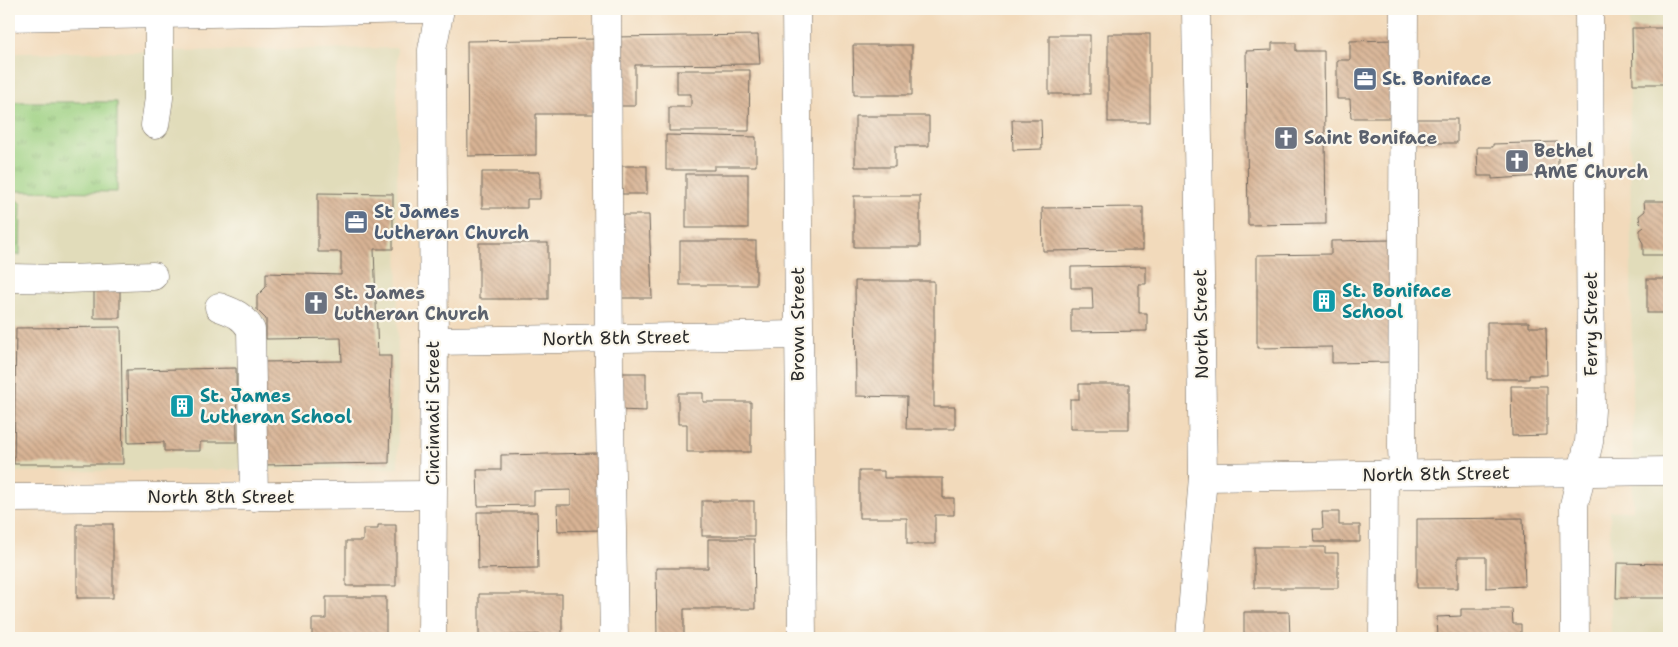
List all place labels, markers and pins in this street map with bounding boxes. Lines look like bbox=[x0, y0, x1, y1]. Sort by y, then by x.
office icon: St. Boniface bbox=[1352, 66, 1378, 92]
place label: St. Boniface bbox=[1382, 67, 1492, 91]
church icon: Saint Boniface bbox=[1273, 125, 1299, 151]
place label: Saint Boniface bbox=[1304, 126, 1438, 150]
place label: Bethel AME Church bbox=[1534, 139, 1648, 184]
church icon: Bethel AME Church bbox=[1504, 148, 1530, 174]
place label: St James Lutheran Church bbox=[374, 200, 529, 245]
office icon: St James Lutheran Church bbox=[343, 209, 369, 235]
place label: St. Boniface School bbox=[1342, 279, 1452, 324]
place label: St. James Lutheran Church bbox=[334, 281, 489, 326]
building icon: St. Boniface School bbox=[1311, 288, 1337, 314]
church icon: St. James Lutheran Church bbox=[303, 290, 329, 316]
place label: St. James Lutheran School bbox=[200, 384, 352, 429]
building icon: St. James Lutheran School bbox=[169, 393, 195, 419]

